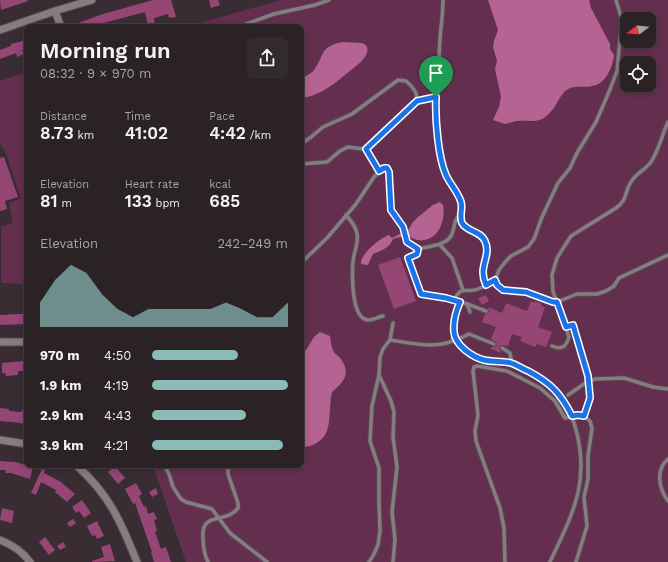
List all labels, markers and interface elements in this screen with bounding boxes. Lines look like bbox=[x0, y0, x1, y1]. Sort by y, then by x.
north arrow bbox=[620, 12, 656, 48]
map controls bbox=[620, 12, 656, 92]
button: share bbox=[246, 37, 288, 79]
text: Morning run bbox=[40, 38, 171, 63]
pin bbox=[419, 56, 453, 97]
button: locate bbox=[620, 56, 656, 92]
icon: arrive bbox=[425, 62, 447, 84]
text: 08:32 · 9 × 970 m bbox=[40, 66, 151, 81]
text: Distance bbox=[40, 110, 87, 123]
text: Time bbox=[125, 110, 151, 123]
text: Pace bbox=[209, 110, 235, 123]
text: 8.73 bbox=[40, 123, 74, 143]
text: 41:02 bbox=[125, 123, 168, 143]
text: 4:42 bbox=[209, 123, 246, 143]
text: km bbox=[74, 129, 94, 142]
text: /km bbox=[246, 129, 271, 142]
text: Elevation bbox=[40, 178, 89, 191]
text: Heart rate bbox=[125, 178, 179, 191]
text: kcal bbox=[209, 178, 231, 191]
text: 81 bbox=[40, 191, 58, 211]
text: 133 bbox=[125, 191, 152, 211]
text: 685 bbox=[209, 191, 240, 211]
text: m bbox=[58, 197, 72, 210]
text: bpm bbox=[152, 197, 180, 210]
text: Elevation bbox=[40, 236, 98, 251]
text: 242–249 m bbox=[217, 236, 288, 251]
text: 970 m bbox=[40, 348, 80, 363]
text: 4:50 bbox=[104, 348, 131, 363]
text: 1.9 km bbox=[40, 378, 81, 393]
text: 4:19 bbox=[104, 378, 129, 393]
text: 2.9 km bbox=[40, 408, 84, 423]
text: 4:43 bbox=[104, 408, 131, 423]
text: 3.9 km bbox=[40, 438, 84, 453]
text: 4:21 bbox=[104, 438, 128, 453]

